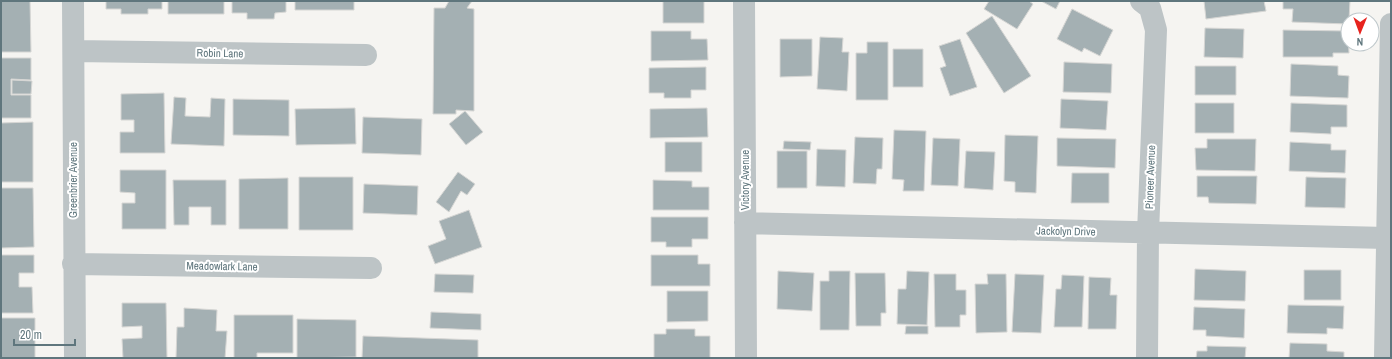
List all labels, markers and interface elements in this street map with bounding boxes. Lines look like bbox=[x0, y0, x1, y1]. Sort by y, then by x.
north arrow bbox=[1340, 12, 1380, 52]
text: N bbox=[1356, 35, 1363, 49]
street label: Robin Lane bbox=[197, 46, 243, 60]
street label: Greenbrier Avenue bbox=[66, 142, 80, 218]
street label: Pioneer Avenue bbox=[1142, 145, 1158, 209]
street label: Victory Avenue bbox=[738, 150, 752, 210]
street label: Jackolyn Drive bbox=[1036, 223, 1096, 239]
street label: Meadowlark Lane bbox=[186, 258, 258, 274]
scale bar bbox=[14, 321, 75, 347]
text: 20 m bbox=[20, 327, 42, 343]

